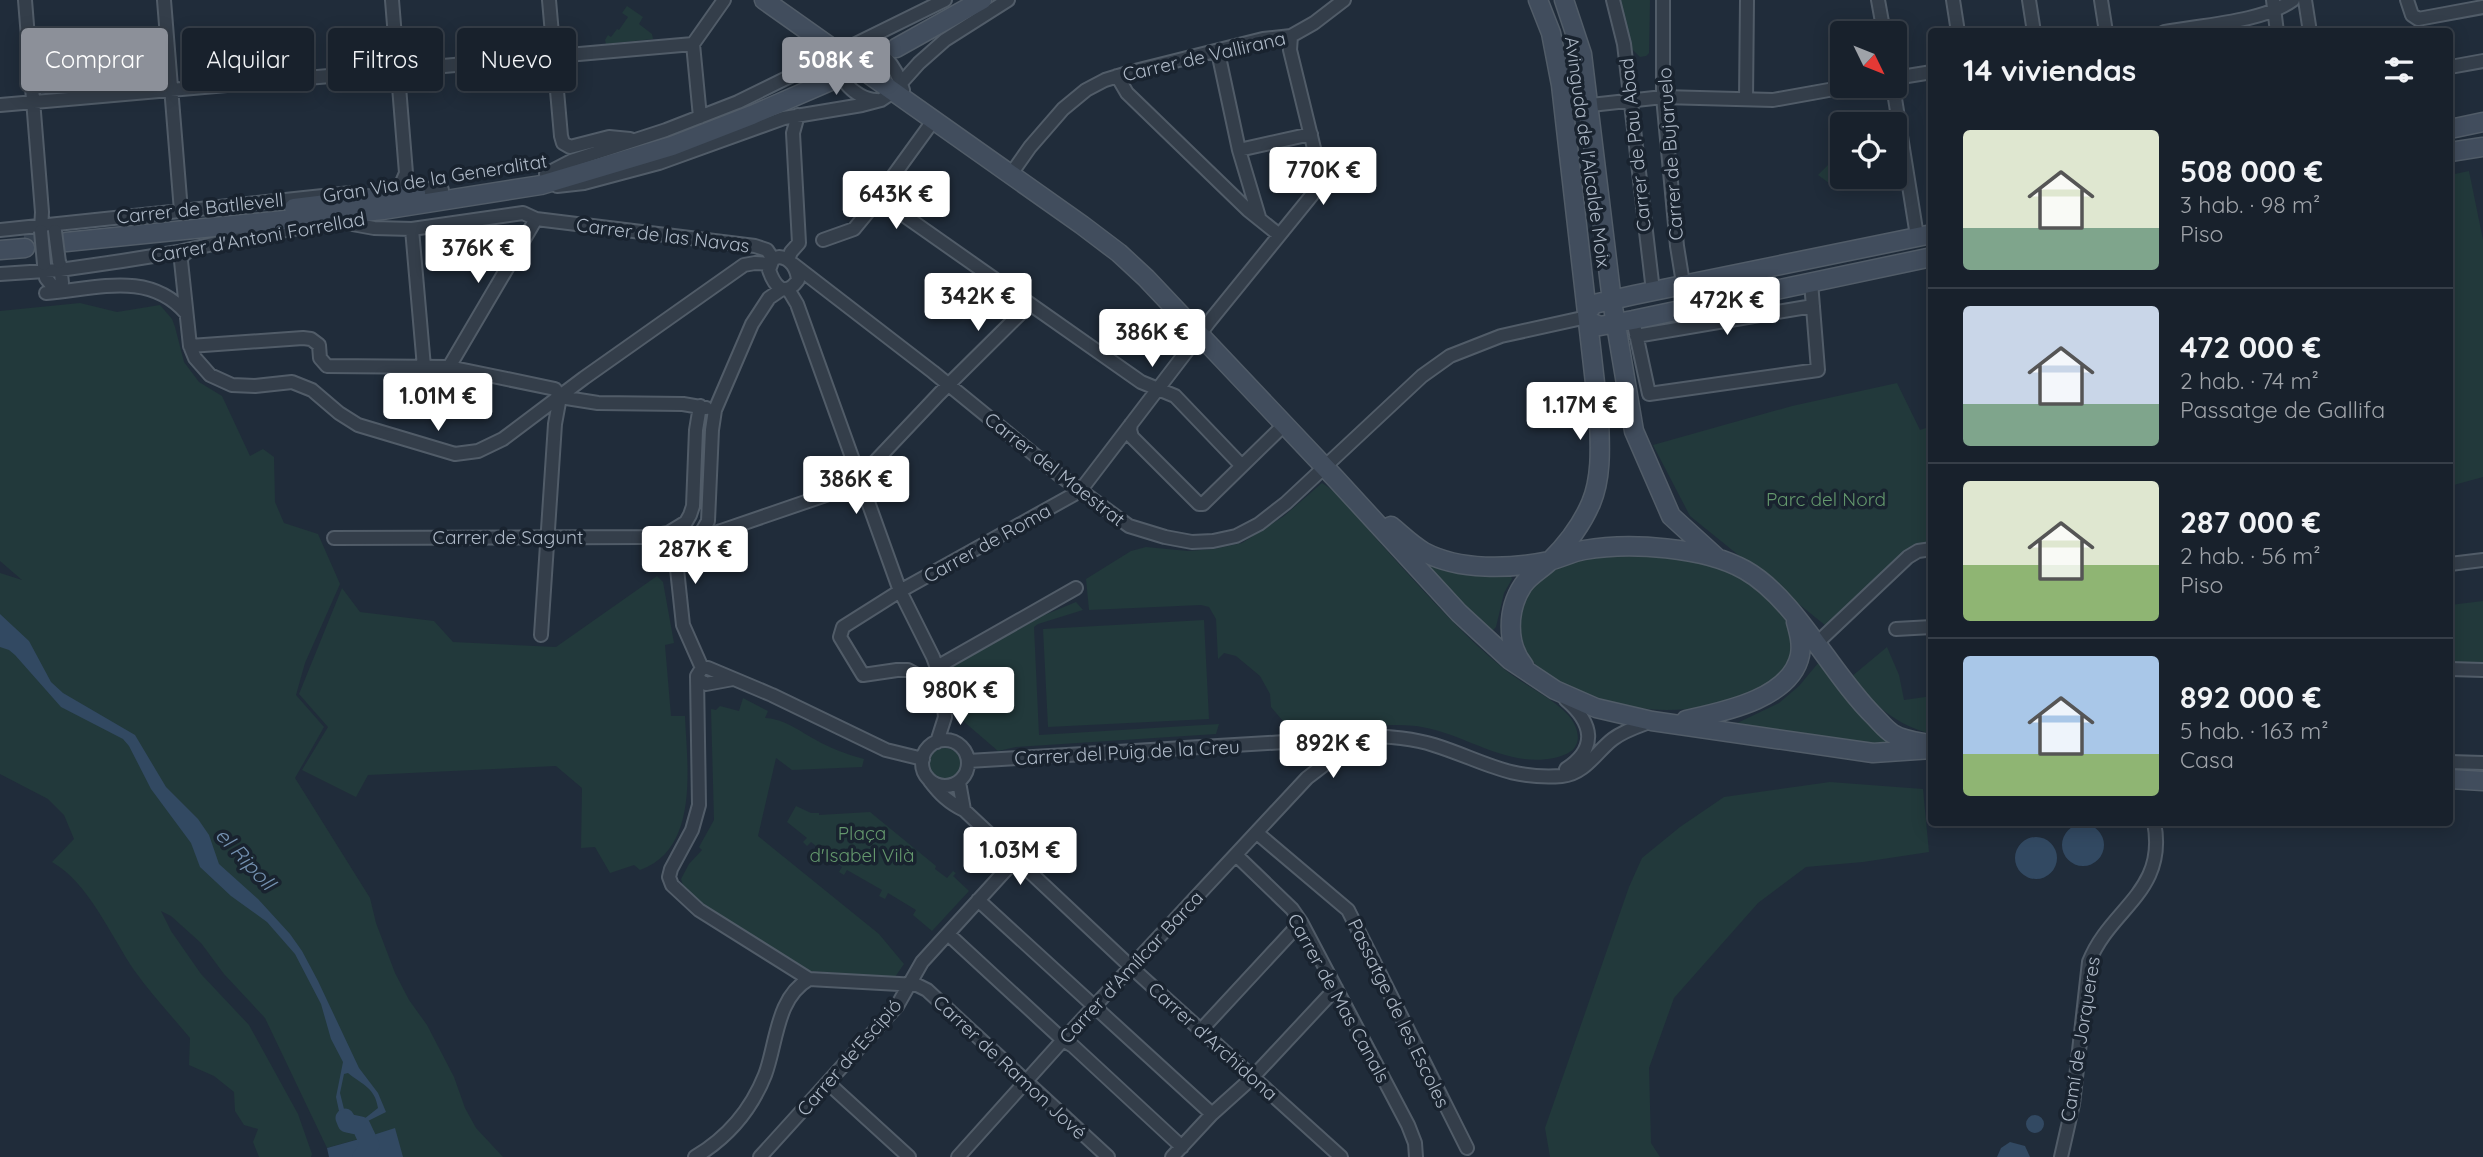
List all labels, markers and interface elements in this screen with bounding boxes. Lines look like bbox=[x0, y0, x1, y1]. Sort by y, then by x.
north arrow bbox=[1830, 21, 1908, 98]
map controls bbox=[1830, 21, 1907, 189]
street label: Carrer de Vallirana bbox=[1120, 26, 1288, 86]
chip: Comprar bbox=[21, 28, 168, 91]
chip: Alquilar bbox=[182, 28, 314, 91]
chip: Filtros bbox=[328, 28, 443, 91]
chip: Nuevo bbox=[457, 28, 576, 91]
street label: Avinguda de l'Alcalde Moix bbox=[1560, 35, 1616, 269]
pin: 508K € bbox=[779, 38, 893, 97]
text: 508K € bbox=[798, 45, 874, 74]
text: 14 viviendas bbox=[1963, 51, 2136, 89]
icon: filters bbox=[2380, 51, 2418, 89]
street label: Carrer de Pau Abad bbox=[1614, 57, 1656, 233]
street label: Carrer de Bujaruelo bbox=[1652, 67, 1688, 241]
button: locate bbox=[1830, 112, 1907, 189]
street label: Gran Via de la Generalitat bbox=[321, 148, 549, 208]
pin: 770K € bbox=[1266, 148, 1380, 207]
text: 508 000 € bbox=[2180, 152, 2323, 190]
text: 770K € bbox=[1285, 155, 1361, 184]
icon: home bbox=[2019, 158, 2103, 242]
pin: 643K € bbox=[839, 172, 953, 231]
text: 643K € bbox=[859, 179, 933, 208]
street label: Carrer de Batllevell bbox=[115, 187, 285, 229]
text: 3 hab. · 98 m² bbox=[2180, 190, 2320, 219]
street label: Carrer d'Antoni Forrellad bbox=[149, 206, 367, 268]
street label: Carrer de las Navas bbox=[575, 212, 751, 258]
text: Piso bbox=[2180, 219, 2223, 248]
pin: 376K € bbox=[421, 226, 535, 285]
text: 376K € bbox=[442, 233, 514, 262]
pin: 342K € bbox=[921, 274, 1035, 333]
pin: 472K € bbox=[1670, 278, 1784, 337]
text: 342K € bbox=[941, 281, 1015, 310]
text: 472K € bbox=[1690, 285, 1764, 314]
pin: 386K € bbox=[1095, 310, 1209, 369]
text: 386K € bbox=[1115, 317, 1189, 346]
text: 472 000 € bbox=[2180, 328, 2321, 366]
icon: home bbox=[2019, 334, 2103, 418]
text: 2 hab. · 74 m² bbox=[2180, 366, 2319, 395]
pin: 1.01M € bbox=[373, 374, 503, 433]
text: 1.01M € bbox=[399, 381, 477, 410]
pin: 1.17M € bbox=[1515, 382, 1645, 442]
text: 1.17M € bbox=[1543, 390, 1617, 419]
text: Passatge de Gallifa bbox=[2180, 395, 2385, 424]
street label: Carrer del Maestrat bbox=[980, 407, 1130, 531]
pin: 386K € bbox=[799, 456, 913, 516]
text: 386K € bbox=[819, 464, 893, 493]
park label: Parc del Nord bbox=[1766, 487, 1886, 511]
street label: Carrer de Roma bbox=[919, 498, 1055, 588]
text: 287 000 € bbox=[2180, 503, 2321, 541]
icon: home bbox=[2019, 509, 2103, 593]
street label: Carrer de Sagunt bbox=[433, 525, 583, 549]
pin: 287K € bbox=[638, 526, 752, 586]
text: 287K € bbox=[658, 534, 732, 563]
text: 2 hab. · 56 m² bbox=[2180, 541, 2321, 570]
text: Piso bbox=[2180, 570, 2223, 599]
pin: 980K € bbox=[903, 668, 1017, 727]
text: 980K € bbox=[922, 675, 998, 704]
text: 892 000 € bbox=[2180, 678, 2321, 716]
icon: home bbox=[2019, 684, 2103, 768]
text: 5 hab. · 163 m² bbox=[2180, 716, 2328, 745]
pin: 892K € bbox=[1276, 720, 1390, 780]
text: 892K € bbox=[1296, 728, 1370, 757]
street label: Carrer del Puig de la Creu bbox=[1014, 734, 1240, 770]
text: Casa bbox=[2180, 745, 2234, 774]
park label: Plaça d'Isabel Vilà bbox=[810, 821, 914, 867]
water label: el Ripoll bbox=[210, 822, 283, 897]
pin: 1.03M € bbox=[955, 828, 1085, 887]
text: 1.03M € bbox=[980, 835, 1060, 864]
street label: Carrer d'Amílcar Barca bbox=[1054, 886, 1208, 1048]
street label: Carrer de Mas Canals bbox=[1282, 909, 1396, 1087]
street label: Passatge de les Escoles bbox=[1343, 915, 1455, 1111]
street label: Camí de Jorqueres bbox=[2055, 955, 2105, 1123]
street label: Carrer d'Archidona bbox=[1143, 977, 1283, 1105]
street label: Carrer de Ramon Jové bbox=[928, 990, 1092, 1144]
street label: Carrer de'Escipió bbox=[791, 993, 907, 1121]

